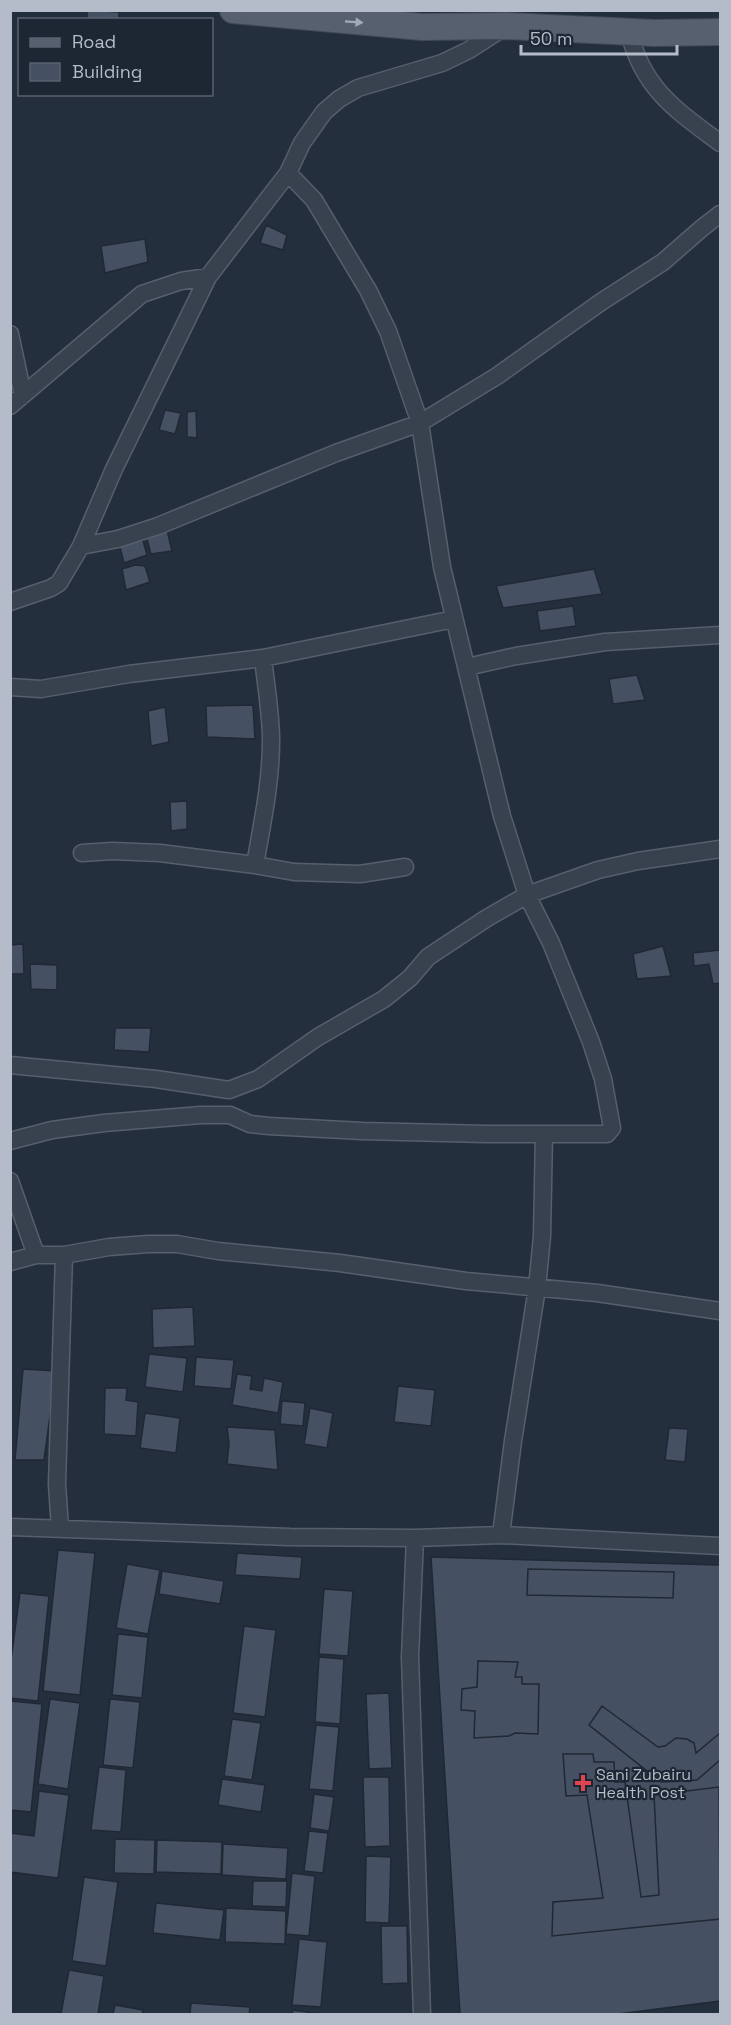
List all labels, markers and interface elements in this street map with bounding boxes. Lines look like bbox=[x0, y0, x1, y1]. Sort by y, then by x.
one-way arrow bbox=[344, 17, 363, 27]
legend bbox=[18, 18, 213, 96]
scale bar bbox=[521, 18, 677, 56]
text: 50 m bbox=[530, 27, 572, 50]
text: Road bbox=[72, 30, 116, 53]
text: Building bbox=[72, 60, 142, 83]
place label: Sani Zubairu Health Post bbox=[596, 1764, 691, 1803]
marker: Sani Zubairu Health Post bbox=[574, 1774, 592, 1792]

